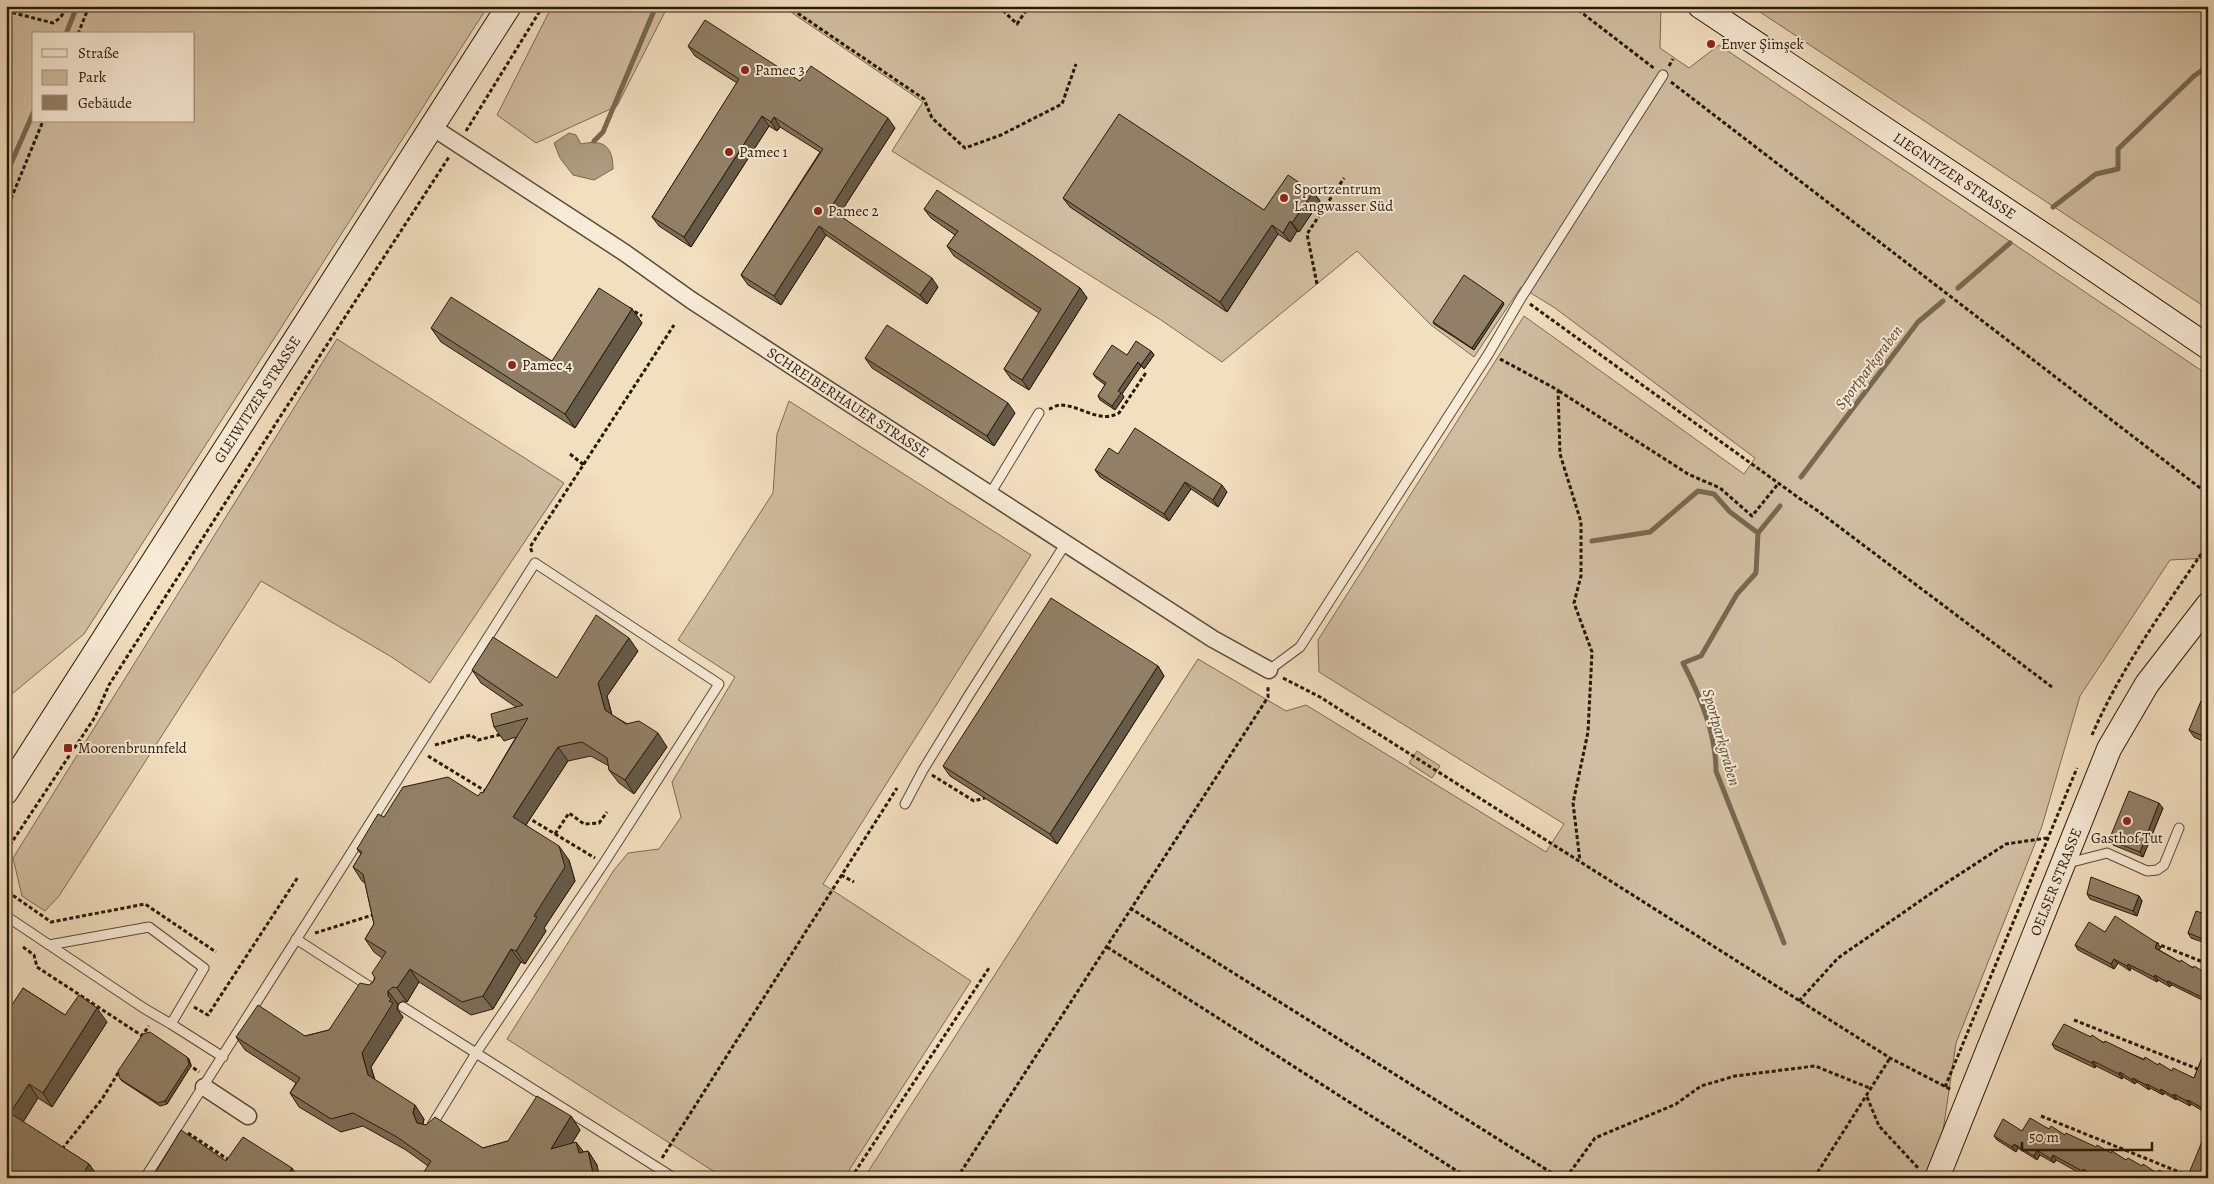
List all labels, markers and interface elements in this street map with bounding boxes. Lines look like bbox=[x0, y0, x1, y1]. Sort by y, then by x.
legend bbox=[32, 32, 195, 122]
place label: Enver Şimşek bbox=[1721, 34, 1804, 54]
marker: Enver Şimşek bbox=[1705, 38, 1717, 50]
text: Straße bbox=[78, 43, 119, 63]
place label: Pamec 3 bbox=[755, 60, 805, 80]
marker: Pamec 3 bbox=[739, 64, 751, 76]
text: Park bbox=[78, 67, 107, 87]
text: Gebäude bbox=[78, 93, 132, 113]
street label: LIEGNITZER STRASSE bbox=[1889, 128, 2020, 224]
place label: Pamec 1 bbox=[739, 142, 788, 162]
marker: Pamec 1 bbox=[723, 146, 735, 158]
place label: Sportzentrum Langwasser Süd bbox=[1294, 179, 1394, 216]
marker: Sportzentrum Langwasser Süd bbox=[1278, 192, 1290, 204]
place label: Pamec 2 bbox=[828, 201, 879, 221]
marker: Pamec 2 bbox=[812, 205, 824, 217]
water label: Sportparkgraben bbox=[1830, 321, 1908, 414]
street label: GLEIWITZER STRASSE bbox=[209, 332, 305, 467]
street label: SCHREIBERHAUER STRASSE bbox=[763, 343, 933, 462]
place label: Pamec 4 bbox=[522, 355, 572, 375]
marker: Pamec 4 bbox=[506, 359, 518, 371]
water label: Sportparkgraben bbox=[1697, 686, 1745, 789]
place label: Moorenbrunnfeld bbox=[78, 738, 188, 758]
marker: Moorenbrunnfeld bbox=[62, 742, 74, 754]
marker: Gasthof Tut bbox=[2121, 815, 2133, 827]
street label: OELSER STRASSE bbox=[2025, 825, 2086, 939]
place label: Gasthof Tut bbox=[2091, 828, 2163, 848]
scale bar bbox=[2022, 1119, 2152, 1151]
text: 50 m bbox=[2029, 1127, 2059, 1147]

